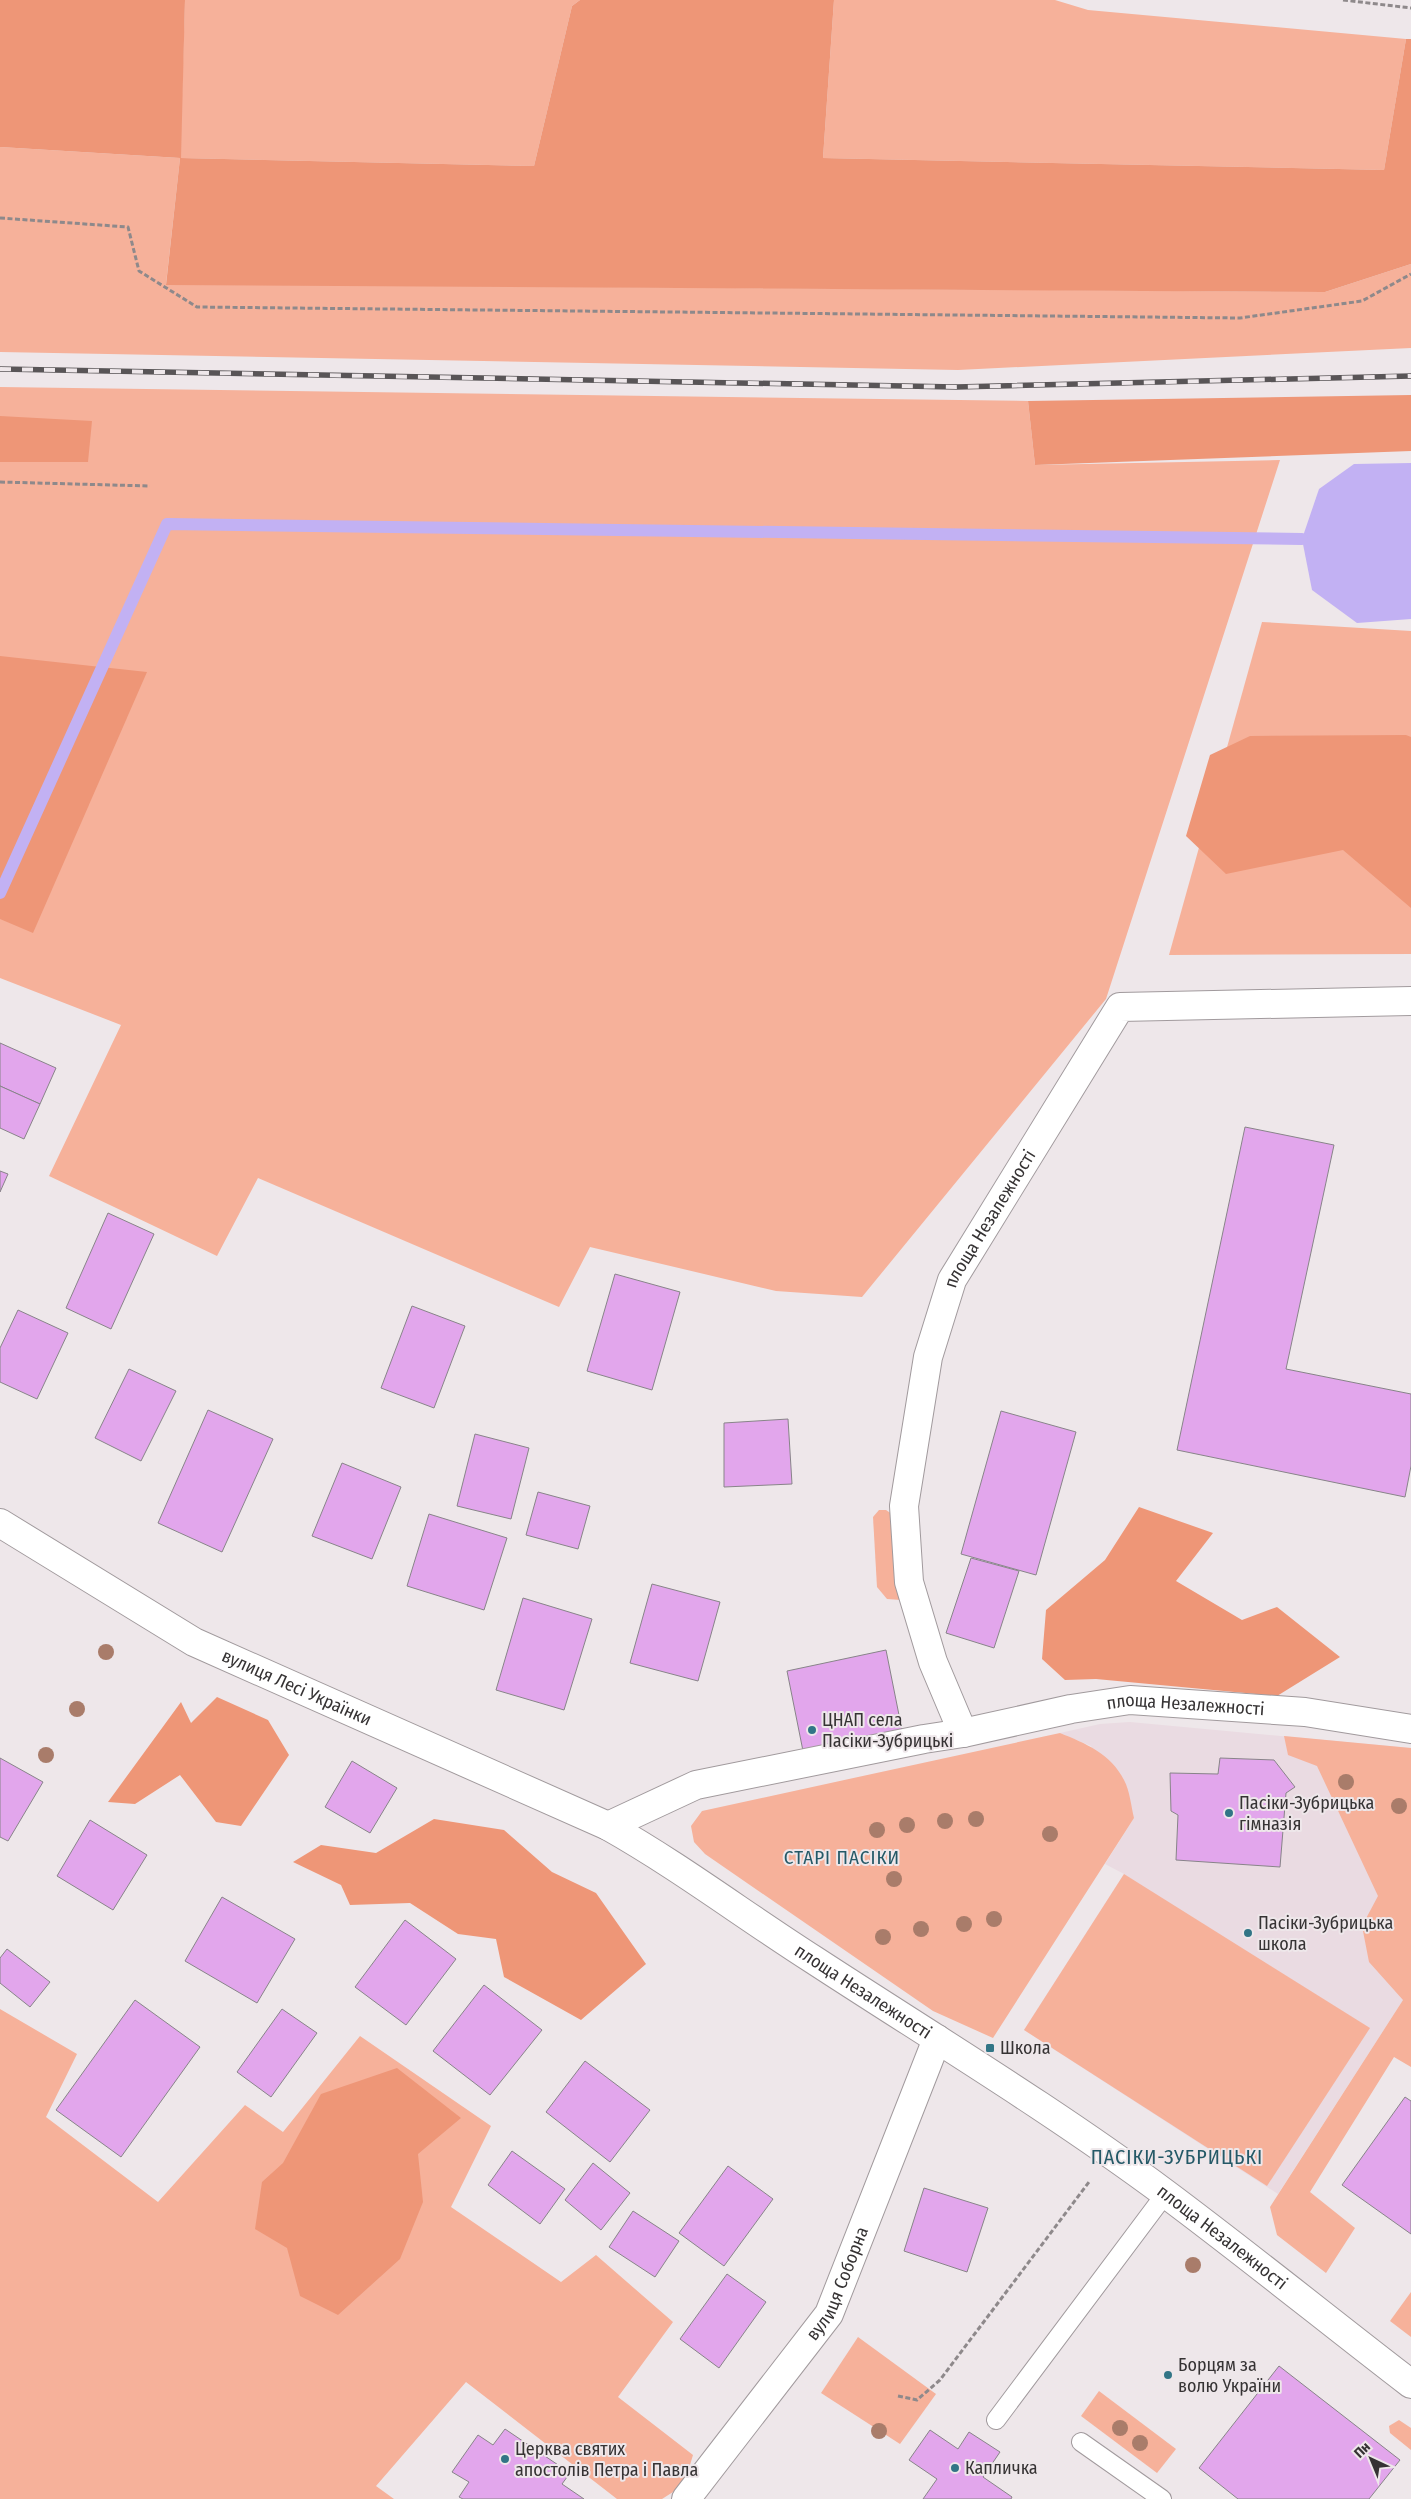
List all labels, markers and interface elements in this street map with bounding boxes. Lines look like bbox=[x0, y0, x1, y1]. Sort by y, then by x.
street label: площа Незалежності bbox=[939, 1146, 1040, 1291]
street label: вулиця Лесі Українки bbox=[218, 1645, 375, 1731]
street label: площа Незалежності bbox=[1105, 1688, 1265, 1720]
place label: ЦНАП села Пасіки-Зубрицькі bbox=[822, 1709, 953, 1752]
marker: ЦНАП села Пасіки-Зубрицькі bbox=[806, 1724, 818, 1736]
place label: Пасіки-Зубрицька гімназія bbox=[1239, 1792, 1374, 1835]
marker: Пасіки-Зубрицька гімназія bbox=[1223, 1807, 1235, 1819]
district label: СТАРІ ПАСІКИ bbox=[784, 1846, 900, 1869]
place label: Пасіки-Зубрицька школа bbox=[1258, 1912, 1393, 1955]
marker: Пасіки-Зубрицька школа bbox=[1242, 1927, 1254, 1939]
street label: площа Незалежності bbox=[791, 1940, 936, 2044]
place label: Школа bbox=[1000, 2037, 1051, 2059]
marker: Школа bbox=[984, 2042, 996, 2054]
district label: ПАСІКИ-ЗУБРИЦЬКІ bbox=[1091, 2145, 1263, 2169]
street label: площа Незалежності bbox=[1153, 2180, 1292, 2294]
street label: вулиця Соборна bbox=[802, 2223, 873, 2345]
place label: Борцям за волю України bbox=[1178, 2354, 1281, 2397]
marker: Борцям за волю України bbox=[1162, 2369, 1174, 2381]
north arrow bbox=[1346, 2434, 1396, 2484]
place label: Церква святих апостолів Петра і Павла bbox=[515, 2438, 698, 2481]
text: Пн bbox=[1351, 2438, 1374, 2462]
marker: Церква святих апостолів Петра і Павла bbox=[499, 2453, 511, 2465]
place label: Капличка bbox=[965, 2457, 1038, 2479]
marker: Капличка bbox=[949, 2462, 961, 2474]

